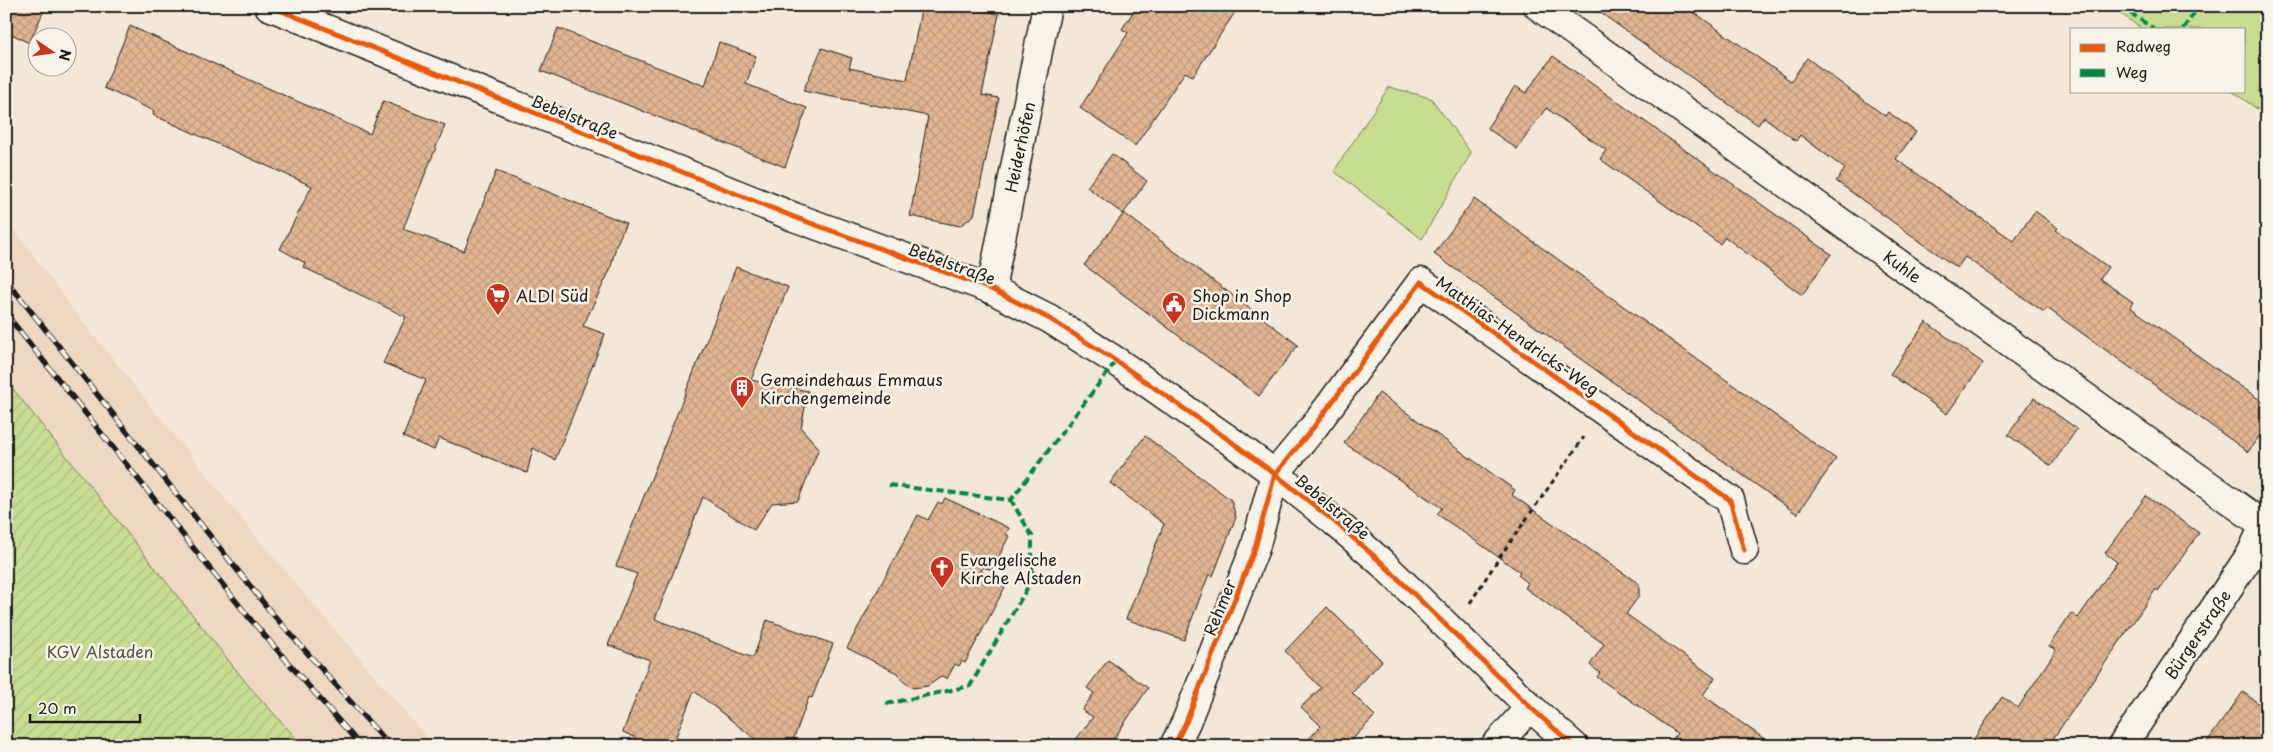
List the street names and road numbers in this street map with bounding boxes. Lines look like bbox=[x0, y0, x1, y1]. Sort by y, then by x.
street label: Bebelstraße bbox=[528, 88, 622, 144]
street label: Heiderhöfen bbox=[998, 99, 1040, 195]
street label: Bebelstraße bbox=[905, 236, 999, 290]
street label: Kuhle bbox=[1879, 244, 1927, 288]
street label: Matthias-Hendricks-Weg bbox=[1432, 269, 1604, 401]
street label: Bebelstraße bbox=[1290, 467, 1376, 545]
street label: Rehmer bbox=[1197, 575, 1241, 639]
street label: Bürgerstraße bbox=[2158, 585, 2236, 683]

